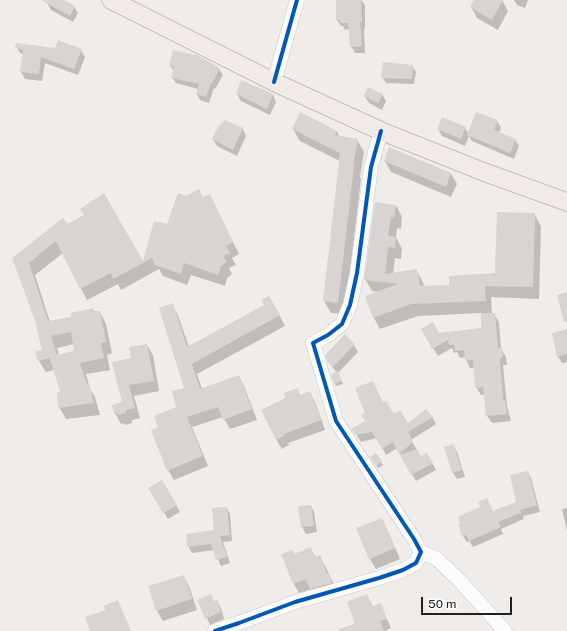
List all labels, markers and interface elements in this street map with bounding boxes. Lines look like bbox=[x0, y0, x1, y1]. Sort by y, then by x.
scale bar bbox=[423, 589, 514, 615]
text: 50 m bbox=[428, 597, 456, 611]

